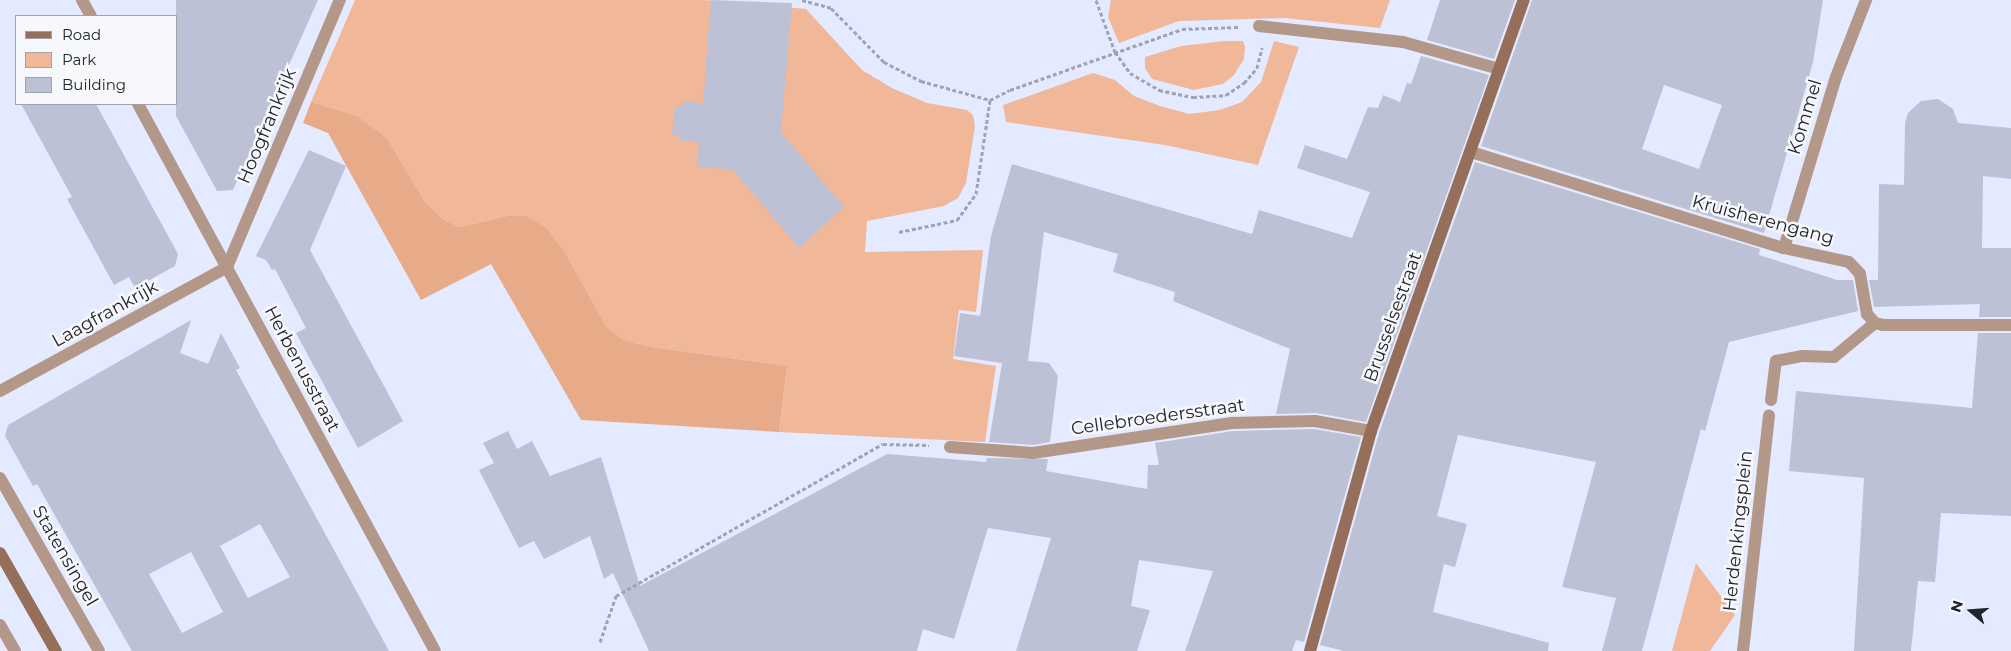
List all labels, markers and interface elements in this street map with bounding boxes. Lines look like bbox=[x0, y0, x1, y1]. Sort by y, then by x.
legend bbox=[15, 15, 178, 105]
text: Road bbox=[62, 25, 101, 44]
text: Park bbox=[62, 50, 96, 69]
street label: Hoogfrankrijk bbox=[233, 65, 301, 187]
text: Building bbox=[62, 75, 126, 94]
street label: Kommel bbox=[1783, 77, 1827, 157]
street label: Kruisherengang bbox=[1690, 191, 1836, 249]
street label: Brusselsestraat bbox=[1359, 249, 1427, 385]
street label: Laagfrankrijk bbox=[48, 276, 162, 352]
street label: Herbenusstraat bbox=[260, 302, 344, 436]
street label: Cellebroedersstraat bbox=[1070, 394, 1246, 440]
street label: Herdenkingsplein bbox=[1719, 450, 1757, 612]
street label: Statensingel bbox=[28, 502, 102, 610]
north arrow bbox=[1946, 586, 1996, 636]
text: N bbox=[1946, 598, 1967, 615]

